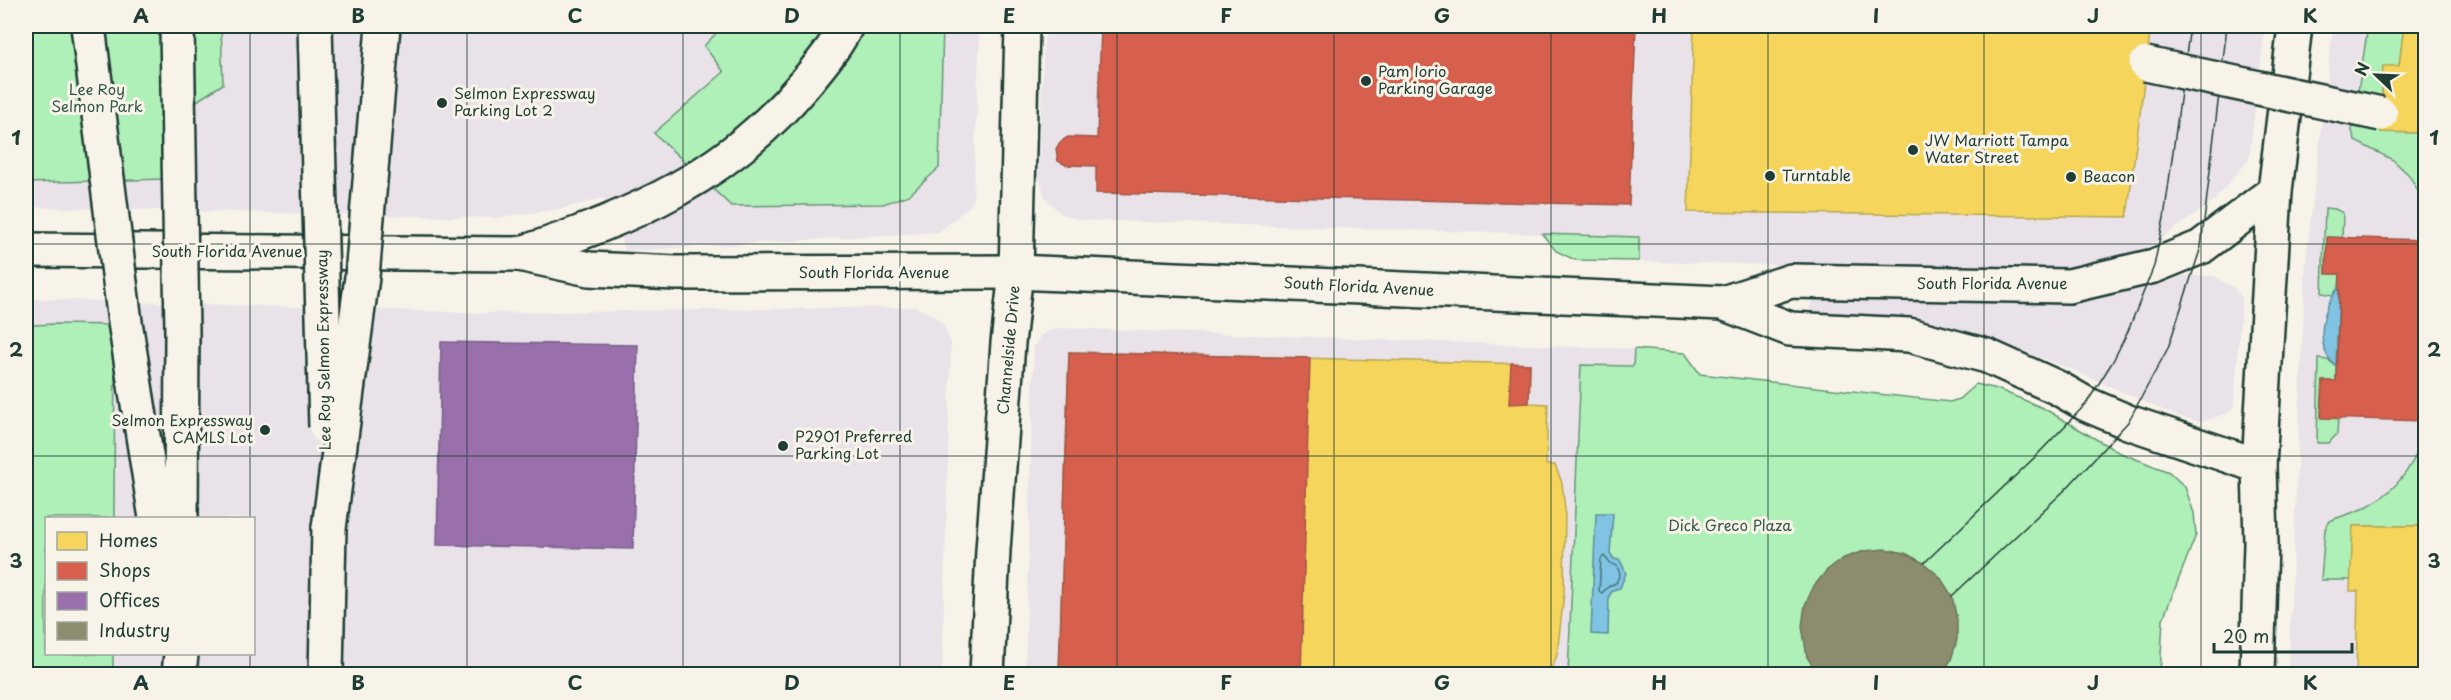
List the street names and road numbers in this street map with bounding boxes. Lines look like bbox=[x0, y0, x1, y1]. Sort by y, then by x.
street label: South Florida Avenue bbox=[152, 239, 302, 262]
street label: Lee Roy Selmon Expressway bbox=[309, 249, 336, 451]
street label: South Florida Avenue bbox=[799, 260, 949, 283]
street label: South Florida Avenue bbox=[1283, 270, 1435, 301]
street label: South Florida Avenue bbox=[1917, 271, 2067, 294]
street label: Channelside Drive bbox=[990, 284, 1025, 415]

